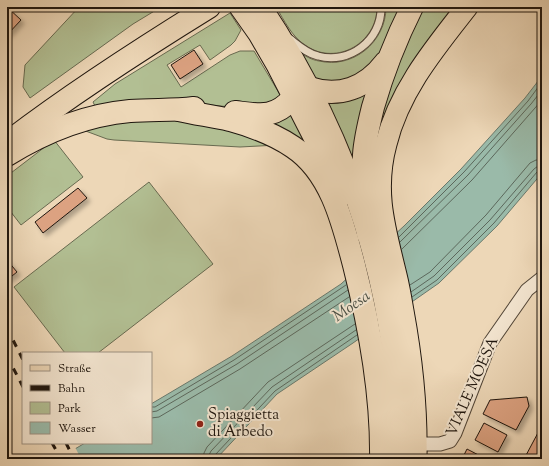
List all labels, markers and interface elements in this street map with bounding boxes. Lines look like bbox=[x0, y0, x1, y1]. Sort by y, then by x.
water label: Moesa bbox=[328, 286, 376, 328]
street label: VIALE MOESA bbox=[442, 334, 504, 440]
legend bbox=[22, 352, 152, 444]
text: Straße bbox=[58, 360, 92, 378]
text: Bahn bbox=[58, 380, 85, 398]
text: Park bbox=[58, 400, 81, 418]
place label: Spiaggietta di Arbedo bbox=[208, 405, 279, 443]
marker: Spiaggietta di Arbedo bbox=[195, 419, 205, 429]
text: Wasser bbox=[58, 420, 96, 438]

